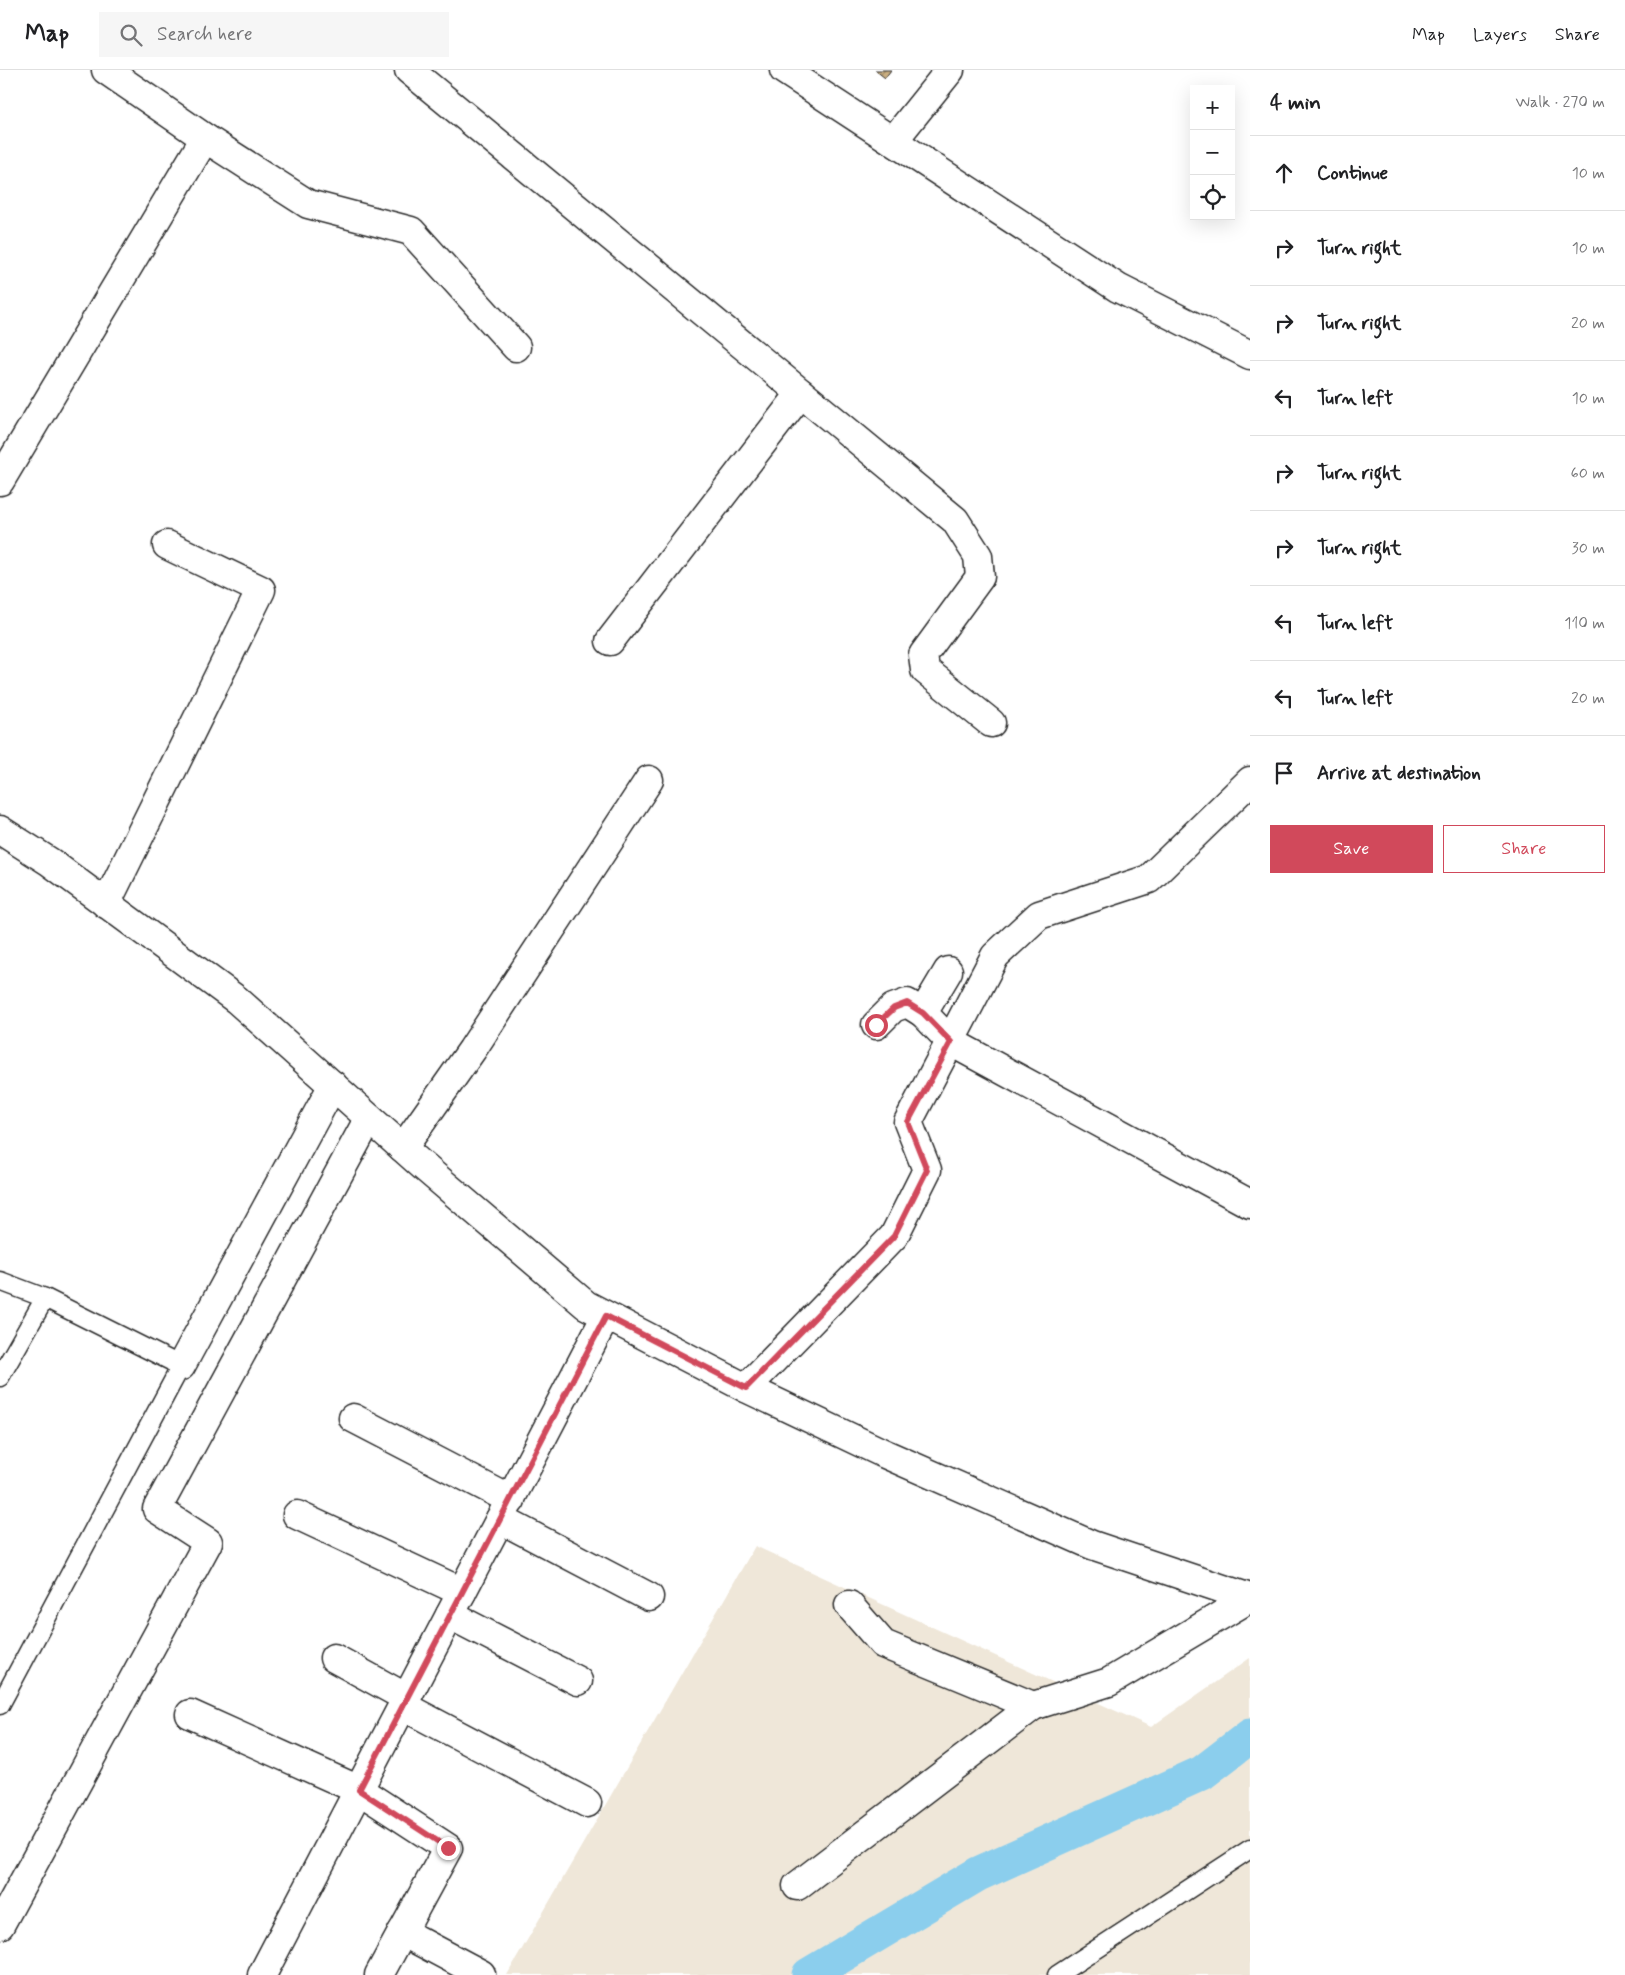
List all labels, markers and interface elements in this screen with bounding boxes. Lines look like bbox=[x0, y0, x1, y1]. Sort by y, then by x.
search box bbox=[99, 12, 449, 57]
text: Map bbox=[25, 19, 69, 50]
icon: search bbox=[117, 21, 145, 49]
text: Search here bbox=[157, 22, 253, 47]
text: Map bbox=[1412, 23, 1445, 47]
text: Layers bbox=[1473, 23, 1527, 47]
text: Share bbox=[1555, 23, 1600, 47]
map controls bbox=[1190, 85, 1235, 220]
button: + bbox=[1190, 85, 1235, 130]
text: 4 min bbox=[1270, 89, 1321, 117]
text: Walk · 270 m bbox=[1516, 92, 1605, 113]
button: − bbox=[1190, 130, 1235, 175]
icon: ahead bbox=[1270, 159, 1298, 187]
text: Continue bbox=[1317, 161, 1388, 186]
text: 10 m bbox=[1572, 163, 1605, 184]
button: locate bbox=[1190, 175, 1235, 220]
icon: right bbox=[1270, 234, 1298, 262]
text: Turn right bbox=[1317, 236, 1401, 261]
text: 10 m bbox=[1572, 238, 1605, 259]
icon: right bbox=[1270, 309, 1298, 337]
text: Turn right bbox=[1317, 311, 1401, 336]
text: 20 m bbox=[1571, 313, 1605, 334]
icon: left bbox=[1270, 384, 1298, 412]
text: Turn left bbox=[1317, 386, 1393, 411]
text: 10 m bbox=[1572, 388, 1605, 409]
icon: right bbox=[1270, 459, 1298, 487]
text: Turn right bbox=[1317, 461, 1401, 486]
text: 60 m bbox=[1571, 463, 1605, 484]
icon: right bbox=[1270, 534, 1298, 562]
text: Turn right bbox=[1317, 536, 1401, 561]
text: 30 m bbox=[1572, 538, 1605, 559]
icon: left bbox=[1270, 609, 1298, 637]
text: Turn left bbox=[1317, 611, 1393, 636]
text: 110 m bbox=[1564, 613, 1605, 634]
icon: left bbox=[1270, 684, 1298, 712]
text: Turn left bbox=[1317, 686, 1393, 711]
text: 20 m bbox=[1571, 688, 1605, 709]
icon: arrive bbox=[1270, 759, 1298, 787]
text: Arrive at destination bbox=[1317, 761, 1481, 786]
button: Save bbox=[1270, 825, 1433, 873]
button: Share bbox=[1443, 825, 1605, 873]
route start bbox=[865, 1014, 888, 1037]
route end bbox=[437, 1837, 460, 1860]

